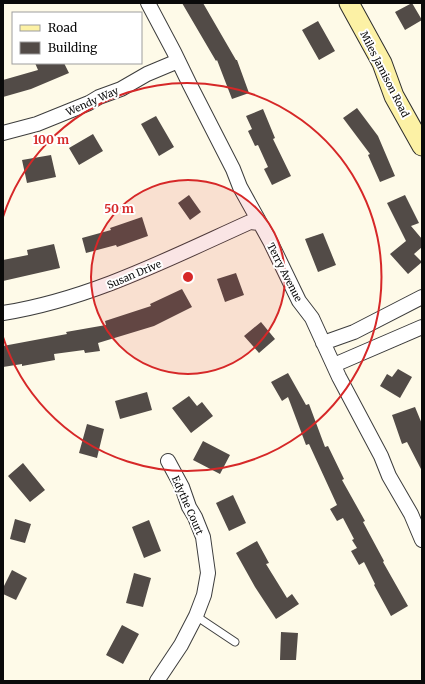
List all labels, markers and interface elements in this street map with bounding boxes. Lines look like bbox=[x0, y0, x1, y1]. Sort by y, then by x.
legend bbox=[12, 12, 142, 64]
text: Road bbox=[48, 20, 77, 35]
street label: Miles Jamison Road bbox=[357, 29, 412, 119]
text: Building bbox=[48, 40, 98, 55]
street label: Wendy Way bbox=[63, 84, 121, 119]
text: 100 m bbox=[33, 132, 69, 147]
text: 50 m bbox=[104, 201, 134, 216]
street label: Terry Avenue bbox=[264, 241, 305, 304]
street label: Susan Drive bbox=[105, 257, 163, 292]
centre of rings bbox=[181, 270, 195, 284]
street label: Edythe Court bbox=[169, 474, 206, 537]

